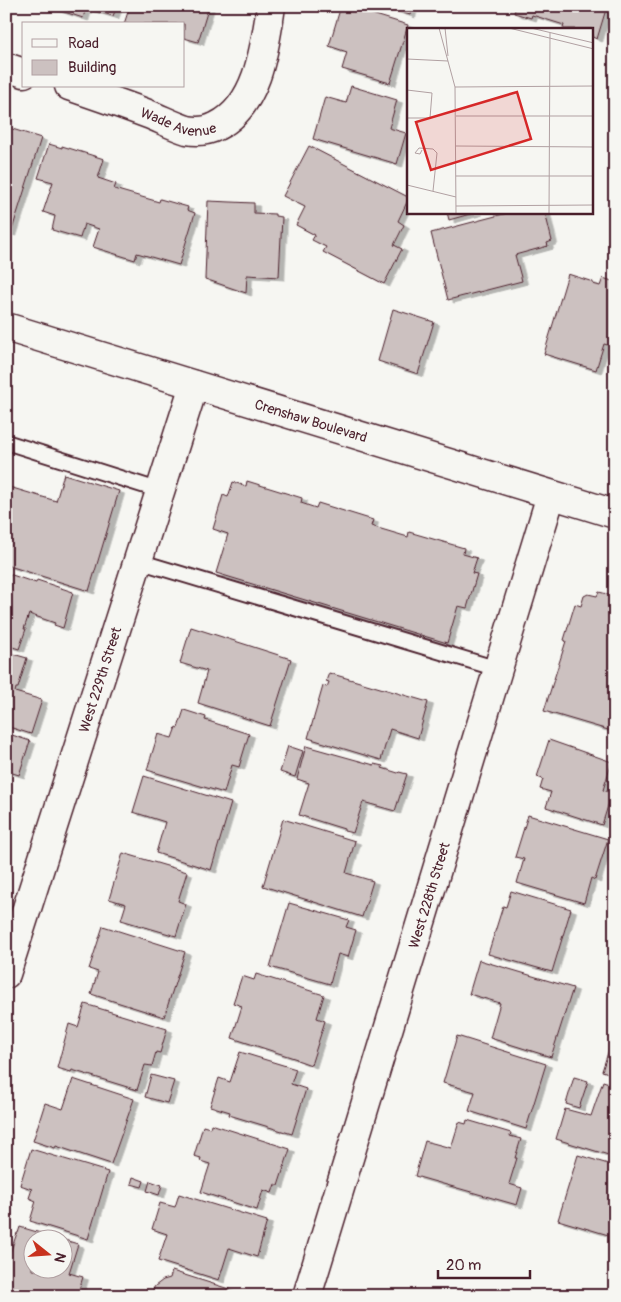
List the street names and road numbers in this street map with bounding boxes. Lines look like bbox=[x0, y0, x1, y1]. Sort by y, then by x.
street label: Wade Avenue bbox=[138, 104, 219, 140]
street label: Crenshaw Boulevard bbox=[253, 396, 369, 446]
street label: West 229th Street bbox=[76, 624, 125, 735]
street label: West 228th Street bbox=[405, 840, 454, 950]

